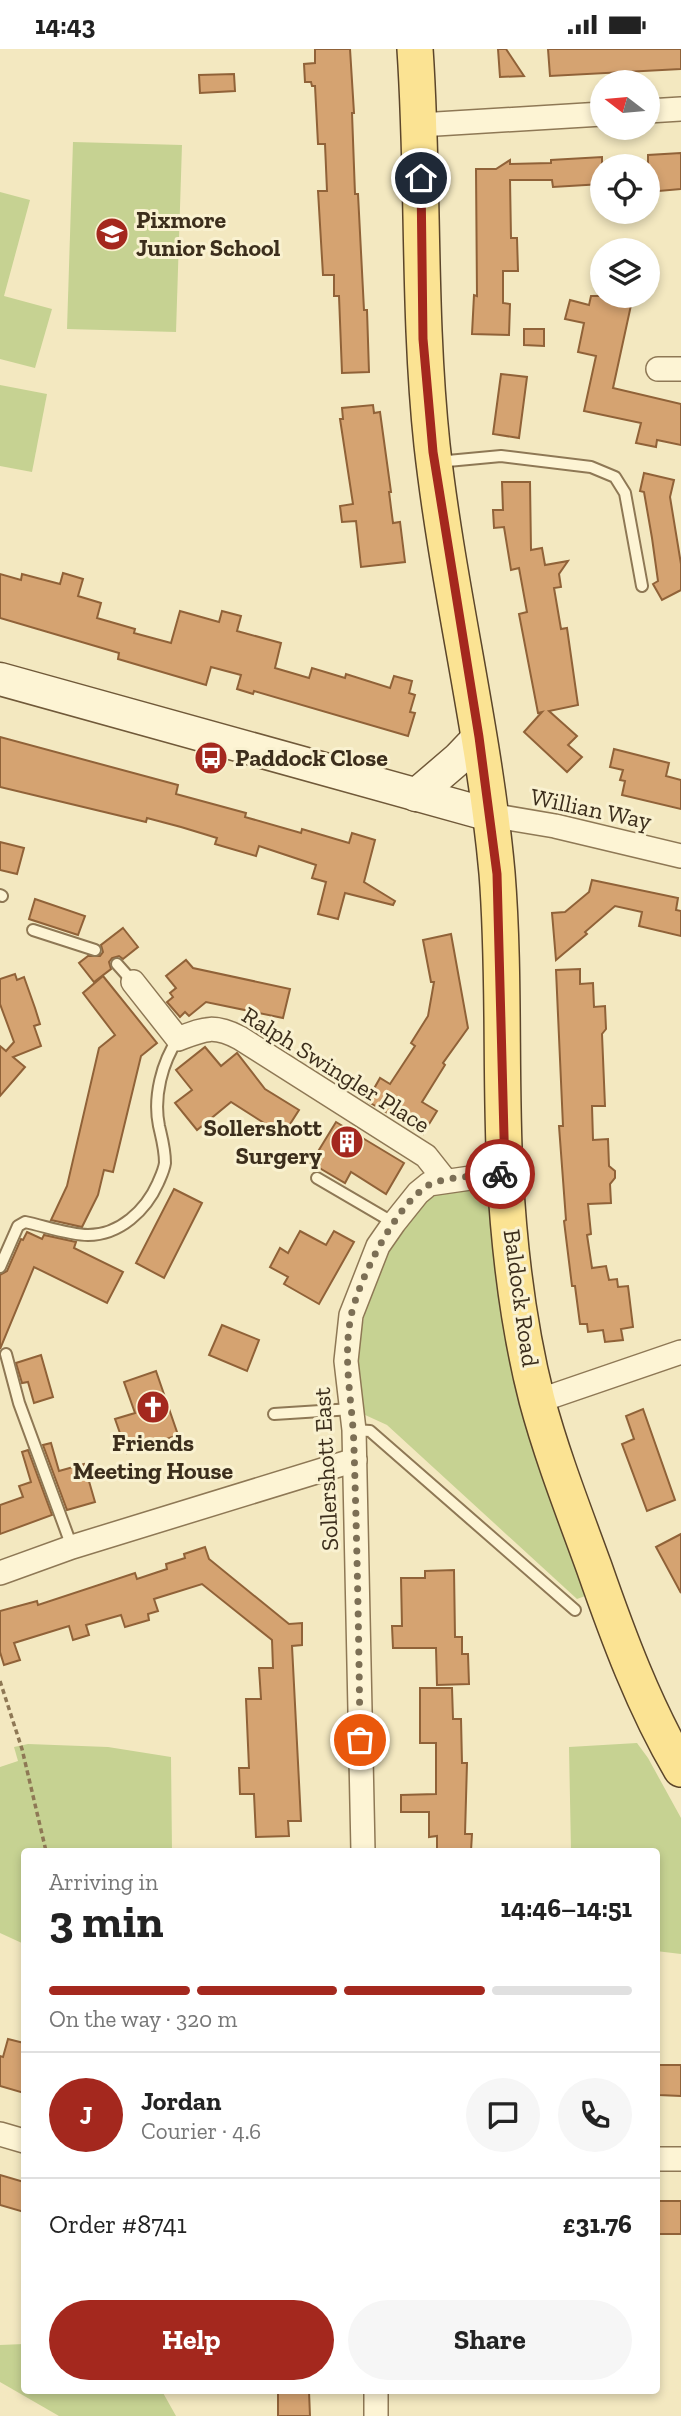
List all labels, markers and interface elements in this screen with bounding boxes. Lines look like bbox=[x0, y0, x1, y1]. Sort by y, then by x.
text: 14:43 bbox=[35, 9, 95, 41]
north arrow bbox=[590, 70, 660, 140]
map controls bbox=[590, 70, 660, 308]
pin bbox=[391, 148, 451, 208]
button: locate bbox=[590, 154, 660, 224]
icon: home bbox=[402, 159, 440, 197]
place label: Pixmore Junior School bbox=[136, 205, 281, 262]
school or university icon: Pixmore Junior School bbox=[93, 215, 131, 253]
button: layers bbox=[590, 238, 660, 308]
bus stop icon: Paddock Close bbox=[192, 739, 230, 777]
place label: Paddock Close bbox=[235, 743, 388, 772]
street label: Willian Way bbox=[528, 782, 655, 836]
street label: Ralph Swingler Place bbox=[237, 1000, 436, 1139]
place label: Sollershott Surgery bbox=[204, 1113, 322, 1170]
building icon: Sollershott Surgery bbox=[328, 1123, 366, 1161]
courier bbox=[465, 1139, 535, 1209]
icon: bike bbox=[481, 1155, 519, 1193]
street label: Baldock Road bbox=[497, 1227, 545, 1369]
street label: Sollershott East bbox=[307, 1386, 344, 1552]
church icon: Friends Meeting House bbox=[134, 1388, 172, 1426]
place label: Friends Meeting House bbox=[73, 1428, 234, 1485]
pin bbox=[330, 1710, 390, 1770]
icon: bag bbox=[341, 1721, 379, 1759]
text: Arriving in bbox=[49, 1868, 158, 1896]
text: 14:46–14:51 bbox=[501, 1892, 632, 1924]
text: 3 min bbox=[49, 1894, 163, 1949]
text: On the way · 320 m bbox=[49, 2005, 237, 2033]
button: chat bbox=[466, 2078, 540, 2152]
button: phone bbox=[558, 2078, 632, 2152]
text: Jordan bbox=[141, 2085, 221, 2117]
text: J bbox=[80, 2099, 92, 2131]
text: Courier · 4.6 bbox=[141, 2117, 261, 2145]
text: Order #8741 bbox=[49, 2208, 187, 2240]
text: £31.76 bbox=[563, 2208, 632, 2240]
button: Help bbox=[49, 2300, 334, 2380]
button: Share bbox=[348, 2300, 632, 2380]

